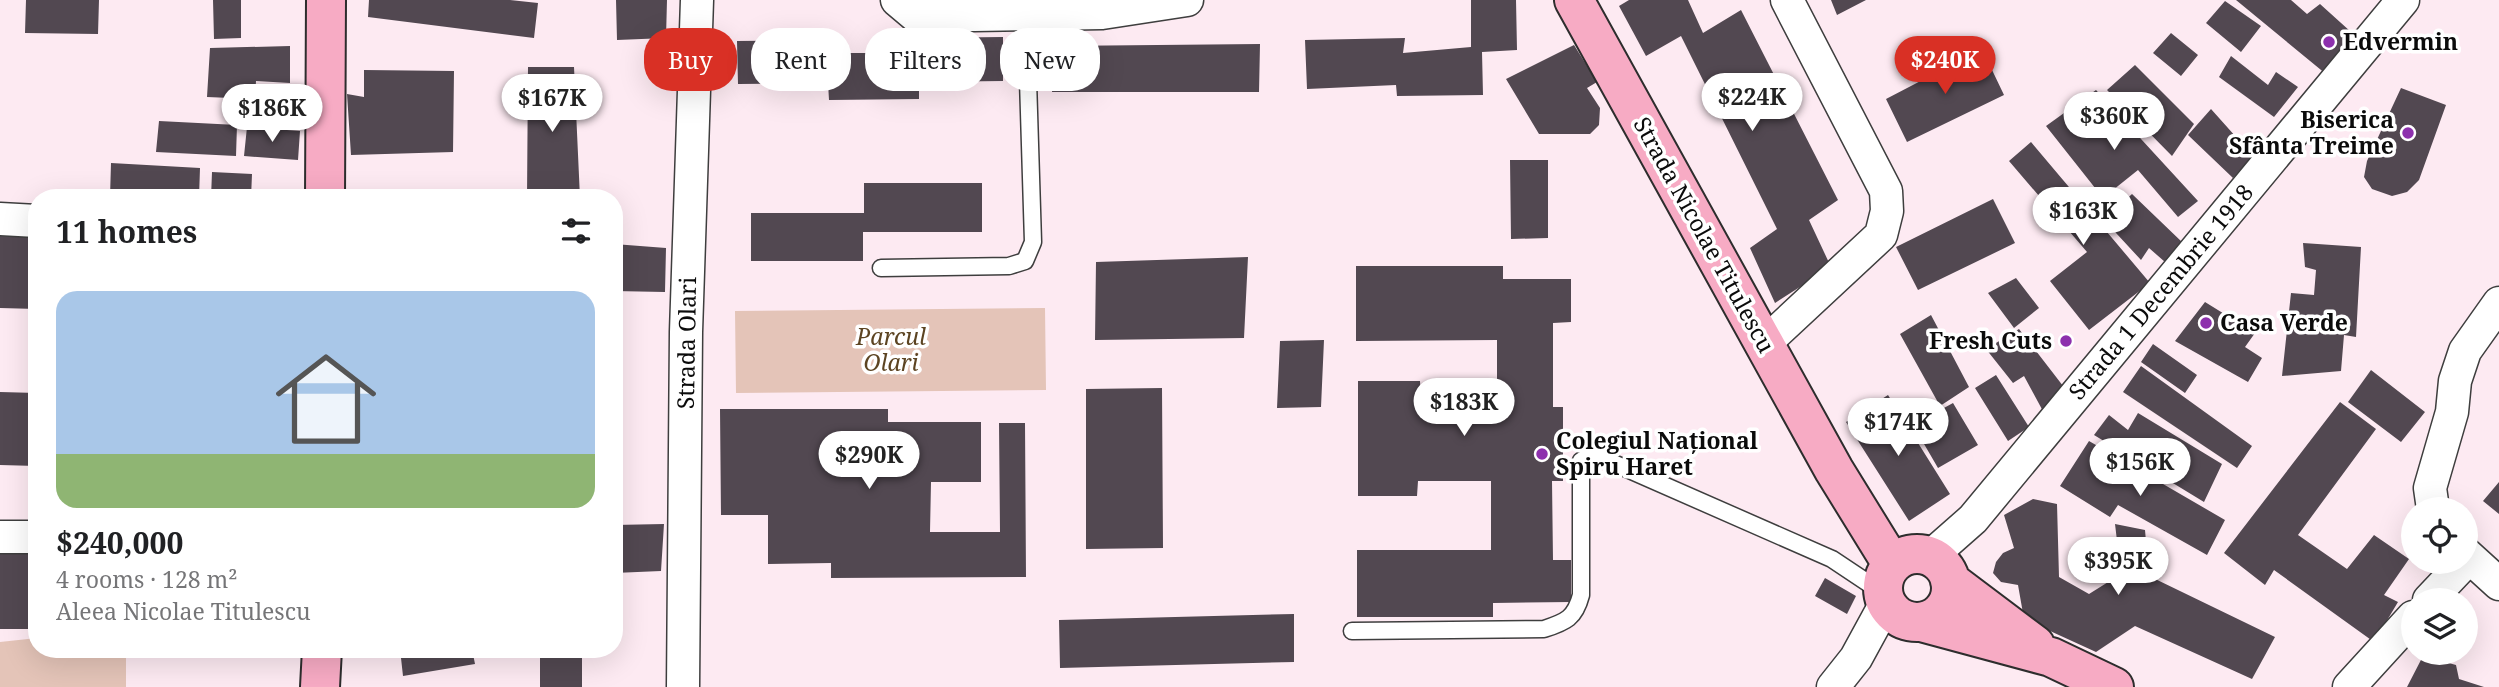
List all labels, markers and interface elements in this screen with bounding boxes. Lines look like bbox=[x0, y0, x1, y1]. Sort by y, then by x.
place label: Edvermin bbox=[2343, 25, 2458, 57]
chip: Buy bbox=[644, 28, 737, 91]
chip: Rent bbox=[751, 28, 851, 91]
chip: Filters bbox=[865, 28, 986, 91]
chip: New bbox=[1000, 28, 1100, 91]
marker: Edvermin bbox=[2321, 34, 2337, 50]
pin: $240K bbox=[1896, 36, 1994, 96]
text: $240K bbox=[1911, 43, 1979, 75]
pin: $167K bbox=[503, 74, 601, 134]
pin: $224K bbox=[1703, 74, 1801, 133]
text: $224K bbox=[1718, 80, 1786, 112]
text: $167K bbox=[518, 81, 586, 113]
pin: $186K bbox=[223, 85, 321, 144]
text: $186K bbox=[238, 91, 306, 123]
pin: $360K bbox=[2065, 92, 2163, 152]
text: $360K bbox=[2080, 99, 2148, 131]
place label: Biserica Sfânta Treime bbox=[2229, 103, 2394, 161]
street label: Strada Nicolae Titulescu bbox=[1627, 111, 1783, 358]
marker: Biserica Sfânta Treime bbox=[2400, 125, 2416, 141]
street label: Strada 1 Decembrie 1918 bbox=[2060, 177, 2260, 406]
pin: $163K bbox=[2034, 188, 2132, 247]
text: $163K bbox=[2049, 194, 2117, 226]
text: 11 homes bbox=[56, 211, 197, 252]
icon: filters bbox=[557, 212, 595, 250]
street label: Strada Olari bbox=[669, 276, 703, 409]
place label: Casa Verde bbox=[2220, 306, 2348, 338]
marker: Casa Verde bbox=[2198, 315, 2214, 331]
park label: Parcul Olari bbox=[855, 320, 926, 378]
place label: Fresh Cuts bbox=[1929, 324, 2052, 356]
marker: Fresh Cuts bbox=[2058, 333, 2074, 349]
icon: home bbox=[263, 336, 389, 462]
pin: $183K bbox=[1415, 378, 1513, 438]
text: $183K bbox=[1430, 385, 1498, 417]
pin: $174K bbox=[1849, 398, 1947, 458]
text: $174K bbox=[1864, 405, 1932, 437]
place label: Colegiul Național Spiru Haret bbox=[1556, 424, 1758, 482]
pin: $290K bbox=[820, 432, 918, 491]
text: $290K bbox=[835, 438, 903, 470]
pin: $156K bbox=[2091, 438, 2189, 498]
text: $156K bbox=[2106, 445, 2174, 477]
marker: Colegiul Național Spiru Haret bbox=[1534, 446, 1550, 462]
map controls bbox=[2401, 497, 2478, 665]
button: locate bbox=[2401, 497, 2478, 574]
text: $240,000 bbox=[56, 522, 183, 563]
pin: $395K bbox=[2069, 538, 2167, 597]
text: $395K bbox=[2084, 544, 2152, 576]
text: 4 rooms · 128 m² bbox=[56, 563, 238, 595]
button: layers bbox=[2401, 588, 2478, 665]
text: Aleea Nicolae Titulescu bbox=[56, 595, 311, 627]

